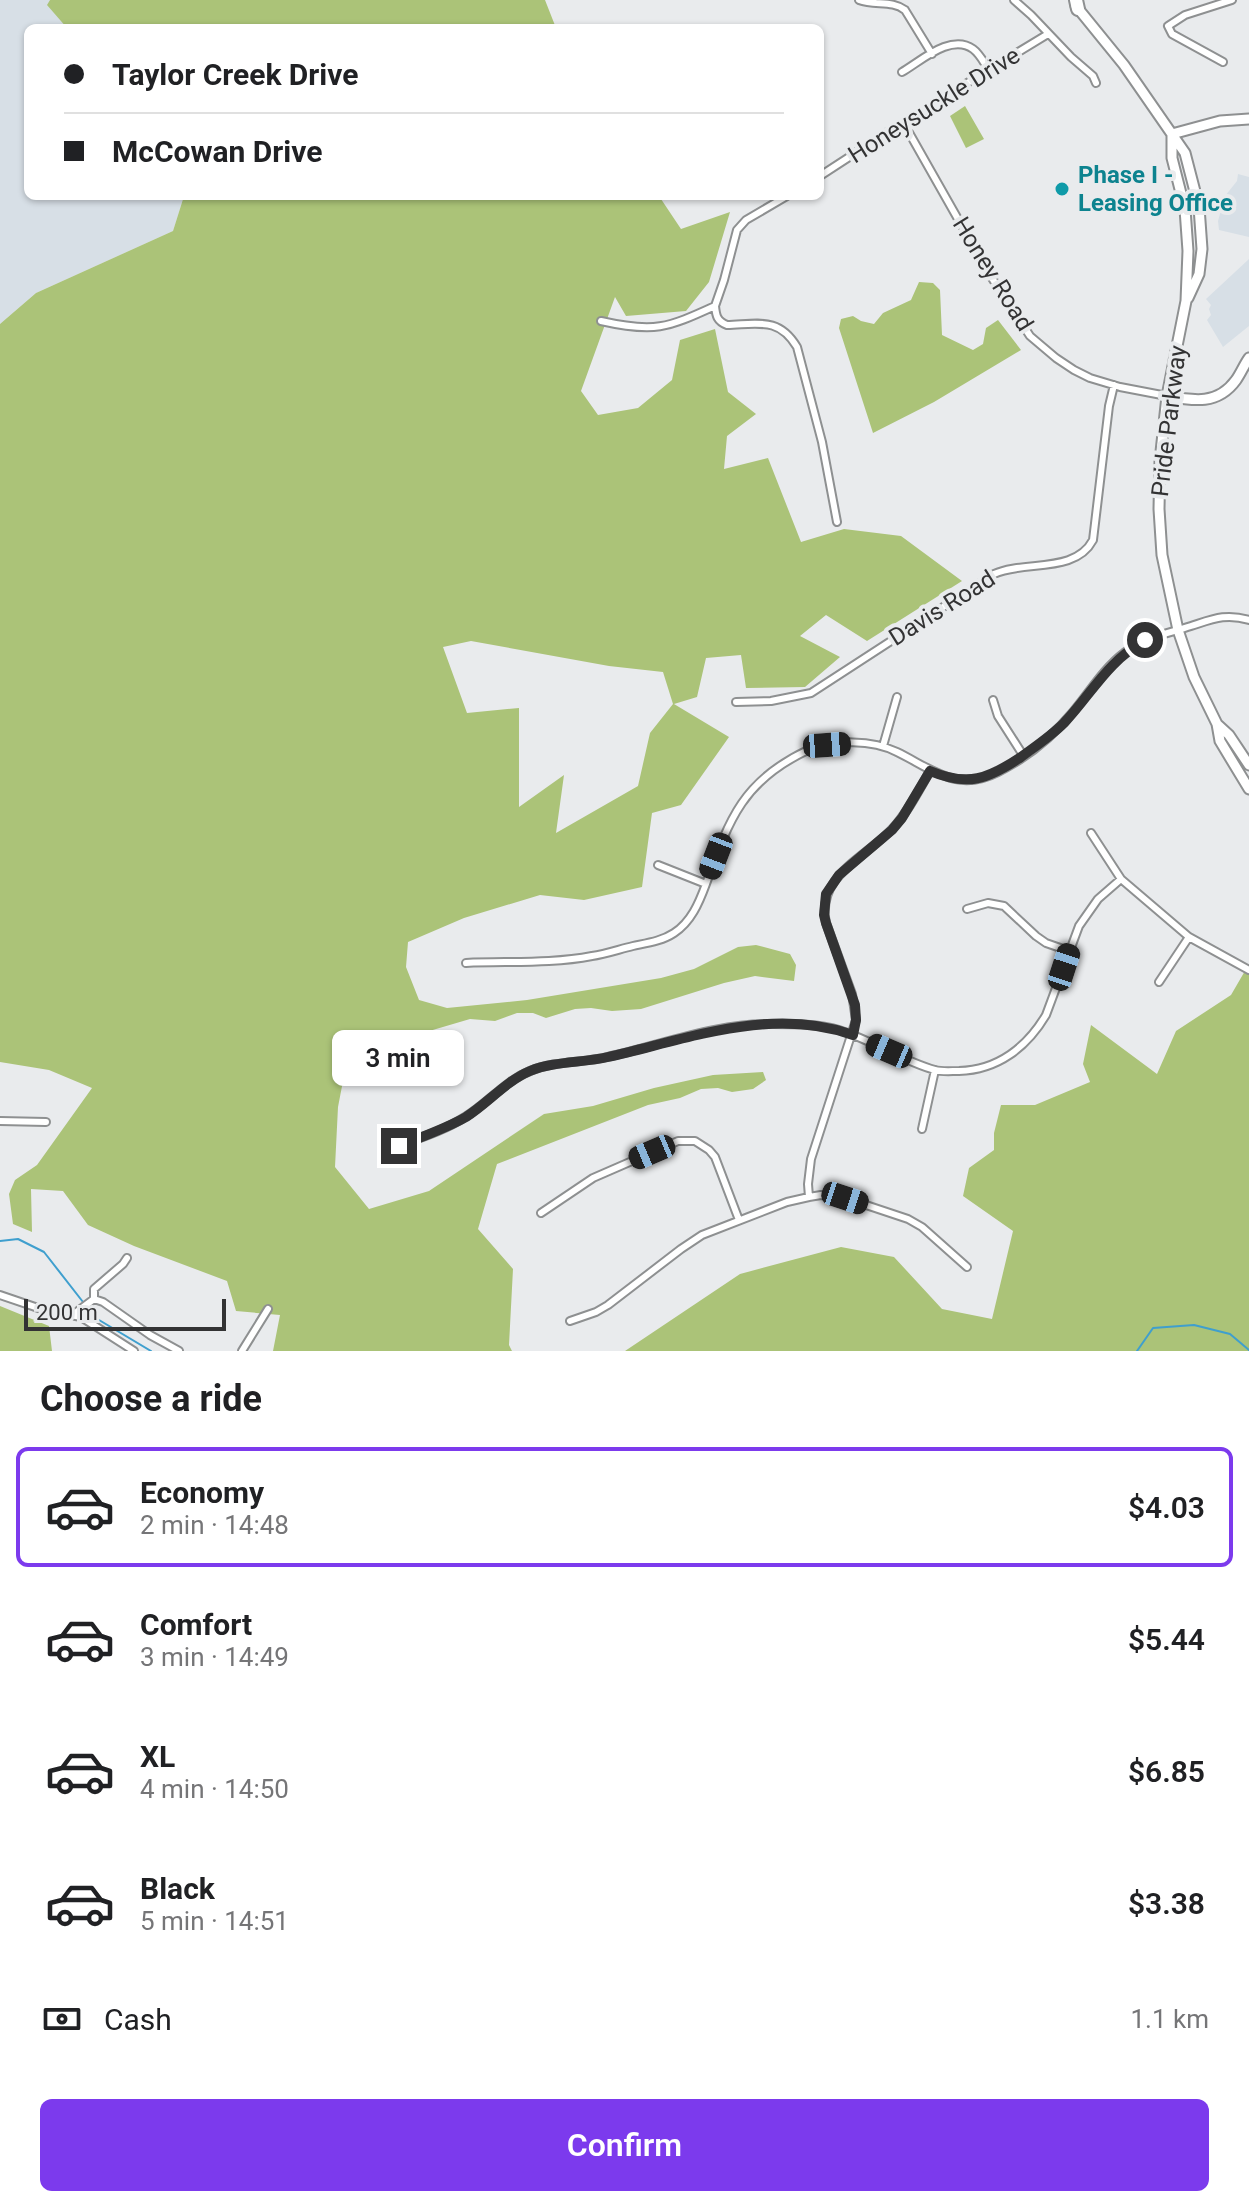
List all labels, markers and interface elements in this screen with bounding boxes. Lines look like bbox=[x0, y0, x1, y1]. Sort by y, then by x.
street label: Honeysuckle Drive bbox=[843, 41, 1025, 169]
text: Taylor Creek Drive bbox=[112, 57, 359, 92]
text: McCowan Drive bbox=[112, 134, 322, 169]
place label: Phase I - Leasing Office bbox=[1078, 161, 1233, 217]
marker: Phase I - Leasing Office bbox=[1053, 180, 1071, 198]
street label: Honey Road bbox=[947, 212, 1039, 336]
street label: Pride Parkway bbox=[1146, 343, 1192, 498]
street label: Davis Road bbox=[884, 564, 1000, 652]
route start bbox=[1127, 622, 1163, 658]
car bbox=[802, 731, 852, 759]
car bbox=[696, 829, 736, 883]
car bbox=[1045, 940, 1083, 994]
callout: 3 min bbox=[333, 1030, 465, 1086]
car bbox=[862, 1031, 916, 1071]
text: 3 min bbox=[365, 1043, 431, 1073]
route end bbox=[381, 1128, 417, 1164]
car bbox=[625, 1132, 679, 1172]
car bbox=[818, 1179, 872, 1217]
scale bar bbox=[24, 1295, 226, 1331]
text: 200 m bbox=[36, 1300, 98, 1325]
text: Choose a ride bbox=[40, 1378, 262, 1420]
icon: car bbox=[44, 1471, 116, 1543]
text: Economy bbox=[140, 1475, 264, 1510]
text: $4.03 bbox=[1128, 1490, 1205, 1525]
text: 2 min · 14:48 bbox=[140, 1510, 289, 1540]
icon: car bbox=[44, 1603, 116, 1675]
text: Comfort bbox=[140, 1607, 252, 1642]
text: $5.44 bbox=[1128, 1622, 1205, 1657]
text: 3 min · 14:49 bbox=[140, 1642, 289, 1672]
icon: car bbox=[44, 1735, 116, 1807]
text: XL bbox=[140, 1739, 175, 1774]
text: $6.85 bbox=[1128, 1754, 1205, 1789]
text: 4 min · 14:50 bbox=[140, 1774, 289, 1804]
icon: car bbox=[44, 1867, 116, 1939]
text: Black bbox=[140, 1871, 215, 1906]
text: $3.38 bbox=[1128, 1886, 1205, 1921]
text: 5 min · 14:51 bbox=[140, 1906, 289, 1936]
icon: cash bbox=[40, 1997, 84, 2041]
text: Cash bbox=[104, 2002, 172, 2037]
text: 1.1 km bbox=[1130, 2004, 1209, 2034]
button: Confirm bbox=[40, 2099, 1209, 2191]

